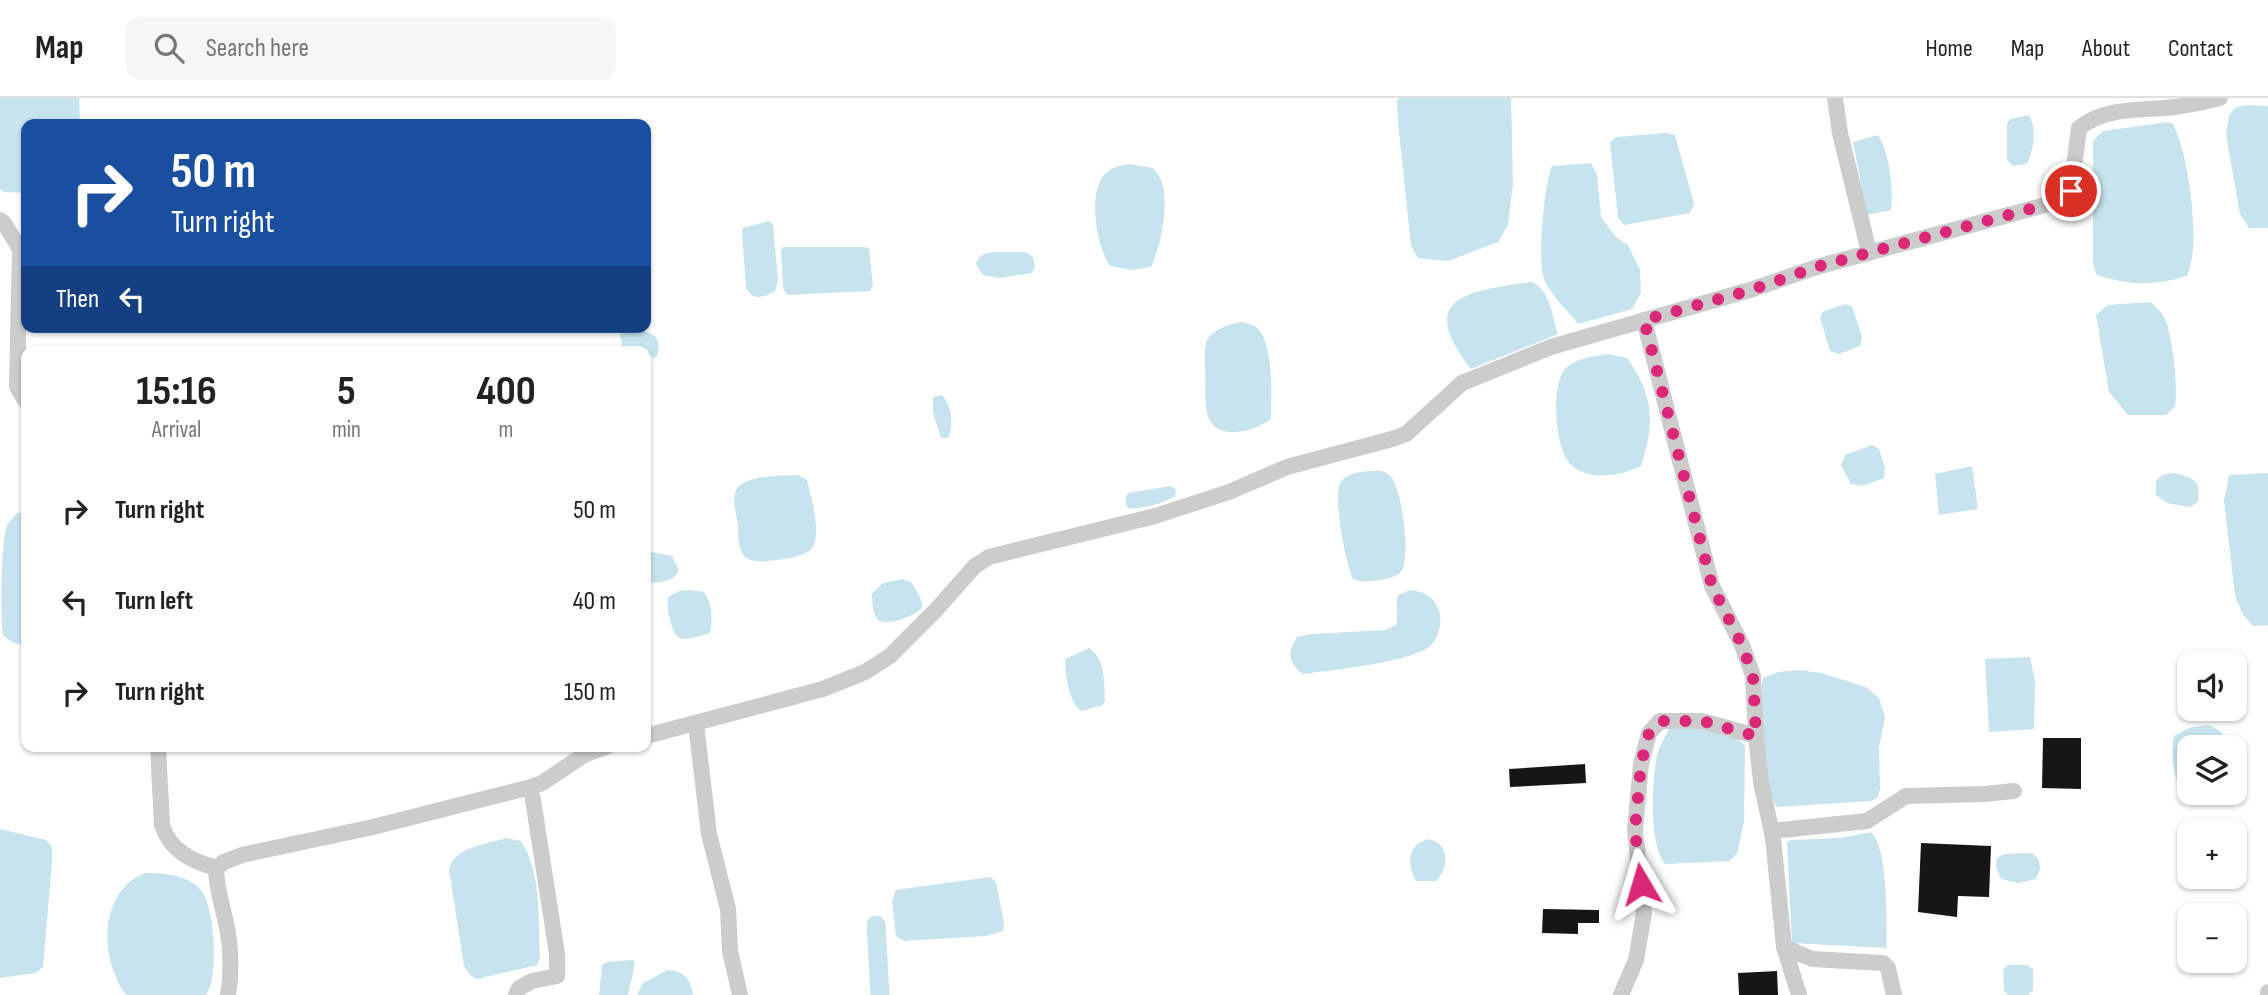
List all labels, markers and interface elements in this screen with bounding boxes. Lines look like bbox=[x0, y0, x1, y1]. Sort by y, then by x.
search box bbox=[126, 17, 616, 80]
text: Map bbox=[35, 28, 84, 68]
icon: search bbox=[150, 29, 188, 67]
text: Search here bbox=[206, 33, 309, 64]
text: Home bbox=[1925, 34, 1973, 63]
text: Map bbox=[2011, 34, 2044, 63]
text: About bbox=[2082, 34, 2130, 63]
text: Contact bbox=[2168, 34, 2233, 63]
text: 50 m bbox=[171, 143, 256, 202]
icon: right bbox=[56, 147, 147, 238]
pin bbox=[2041, 161, 2101, 221]
icon: arrive bbox=[2052, 172, 2090, 210]
text: Turn right bbox=[171, 203, 275, 242]
icon: left bbox=[113, 280, 151, 318]
text: Then bbox=[56, 284, 99, 315]
text: 15:16 bbox=[136, 366, 217, 417]
text: 5 bbox=[337, 366, 356, 417]
text: 400 bbox=[476, 366, 536, 417]
text: Arrival bbox=[152, 416, 201, 444]
text: min bbox=[332, 416, 361, 444]
text: m bbox=[499, 416, 513, 444]
icon: right bbox=[56, 492, 94, 530]
text: Turn right bbox=[115, 495, 204, 526]
text: 50 m bbox=[573, 495, 616, 526]
icon: left bbox=[56, 583, 94, 621]
text: Turn left bbox=[115, 586, 193, 617]
text: 40 m bbox=[573, 586, 616, 617]
map controls bbox=[2177, 651, 2247, 973]
button: sound bbox=[2177, 651, 2247, 721]
icon: right bbox=[56, 674, 94, 712]
text: Turn right bbox=[115, 677, 204, 708]
text: 150 m bbox=[564, 677, 616, 708]
button: layers bbox=[2177, 735, 2247, 805]
button: + bbox=[2177, 819, 2247, 889]
position arrow bbox=[1604, 847, 1678, 921]
button: − bbox=[2177, 903, 2247, 973]

